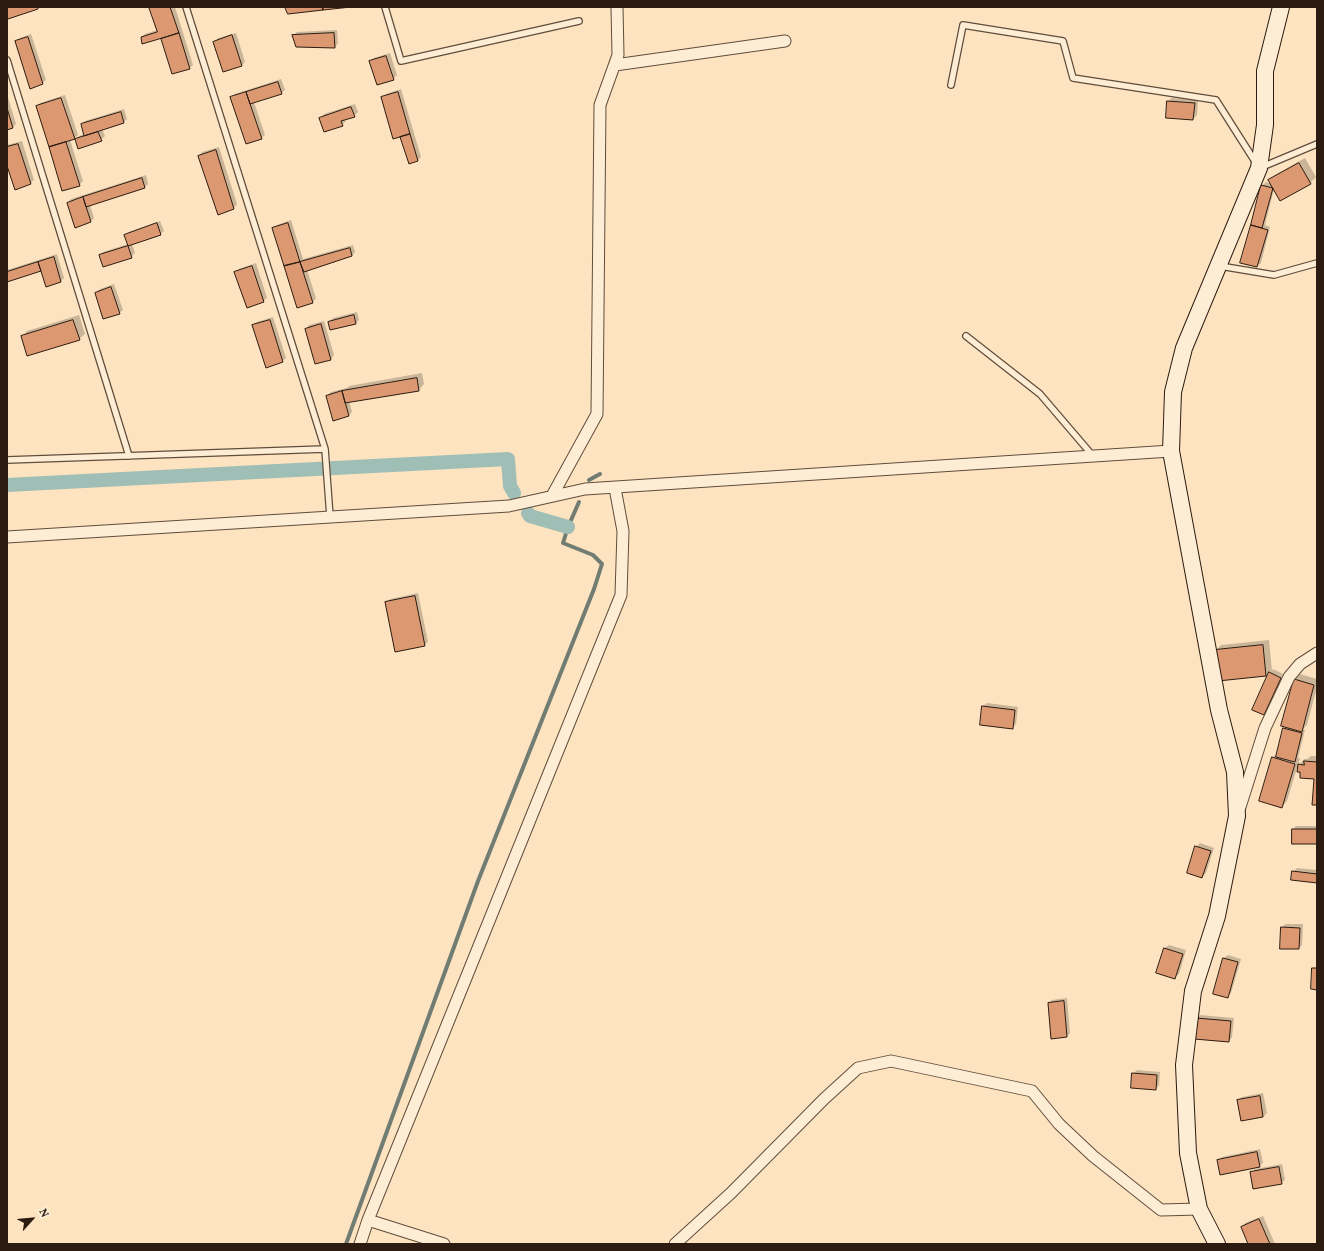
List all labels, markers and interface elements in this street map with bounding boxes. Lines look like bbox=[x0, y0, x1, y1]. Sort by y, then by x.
north arrow bbox=[12, 1199, 52, 1239]
text: N bbox=[35, 1206, 52, 1220]

